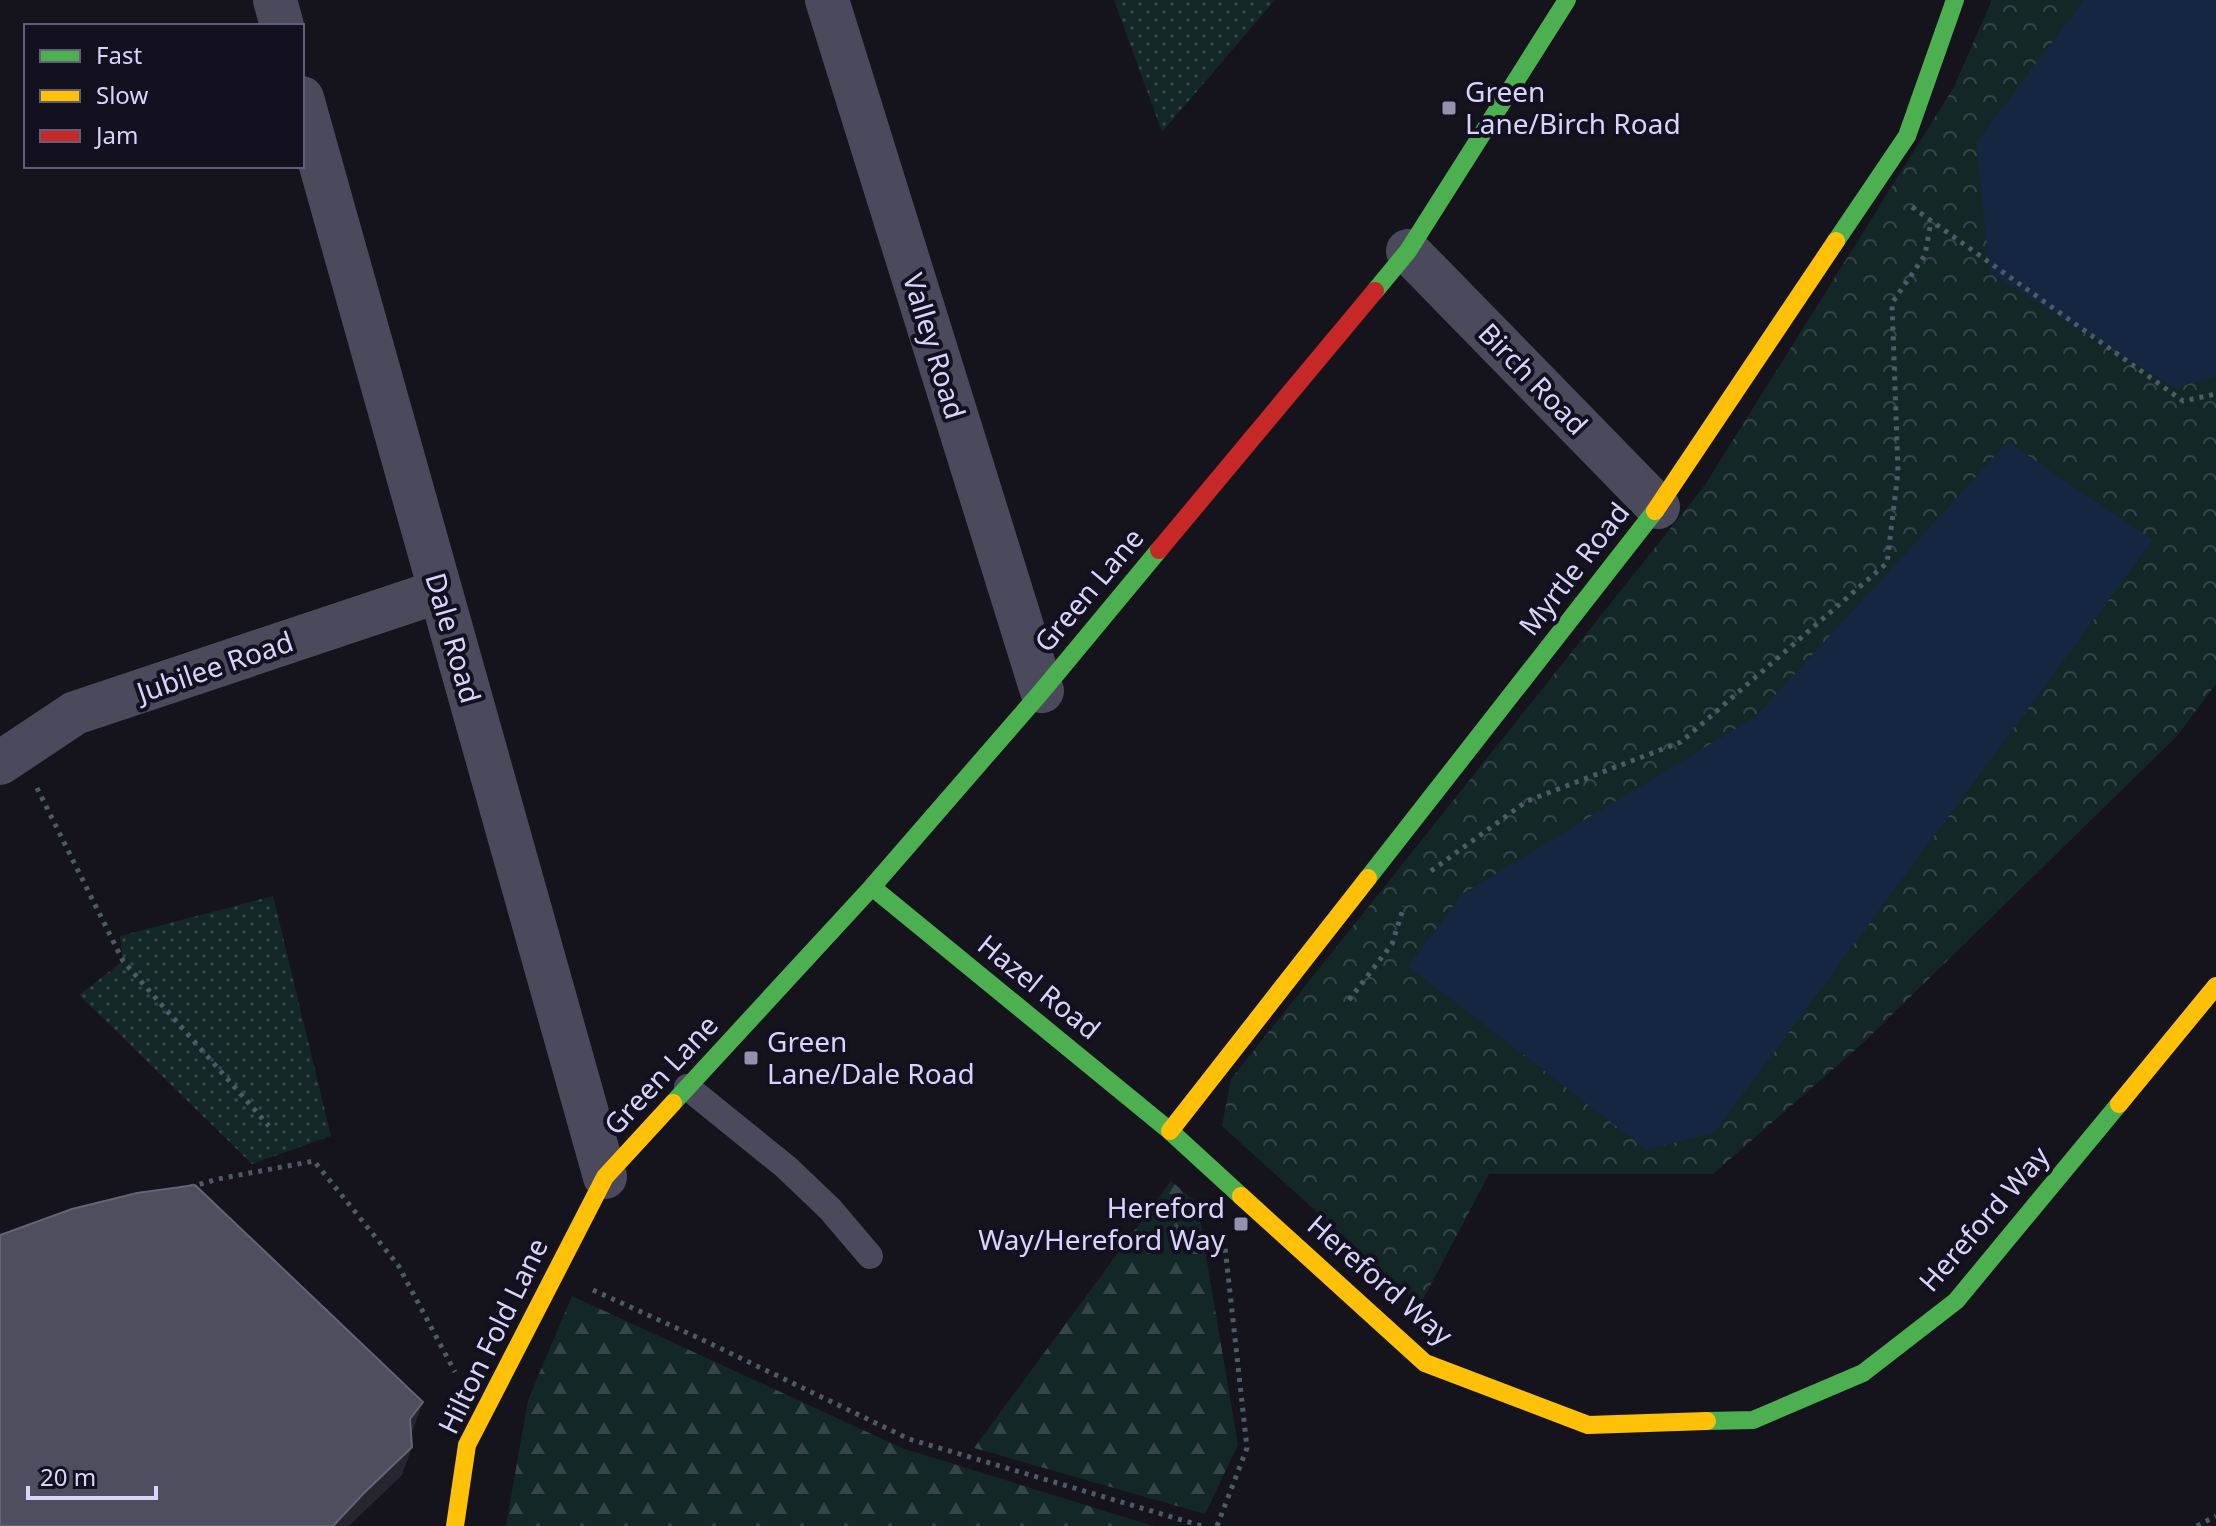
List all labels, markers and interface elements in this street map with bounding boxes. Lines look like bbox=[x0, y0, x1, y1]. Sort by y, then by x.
legend bbox=[24, 24, 304, 168]
text: Fast bbox=[96, 38, 142, 71]
place label: Green Lane/Birch Road bbox=[1465, 72, 1681, 142]
text: Slow bbox=[96, 78, 148, 111]
marker: Green Lane/Birch Road bbox=[1440, 99, 1458, 117]
text: Jam bbox=[94, 118, 138, 151]
street label: Valley Road bbox=[895, 268, 975, 423]
street label: Birch Road bbox=[1471, 314, 1597, 442]
street label: Myrtle Road bbox=[1509, 494, 1637, 643]
street label: Green Lane bbox=[1025, 519, 1151, 659]
street label: Dale Road bbox=[417, 568, 491, 707]
street label: Jubilee Road bbox=[129, 622, 298, 711]
street label: Hazel Road bbox=[970, 925, 1109, 1047]
street label: Green Lane bbox=[595, 1006, 726, 1143]
place label: Green Lane/Dale Road bbox=[767, 1022, 975, 1092]
marker: Green Lane/Dale Road bbox=[742, 1049, 760, 1067]
street label: Hereford Way bbox=[1910, 1137, 2057, 1299]
place label: Hereford Way/Hereford Way bbox=[978, 1188, 1226, 1258]
street label: Hereford Way bbox=[1300, 1206, 1462, 1353]
marker: Hereford Way/Hereford Way bbox=[1232, 1215, 1250, 1233]
street label: Hilton Fold Lane bbox=[428, 1231, 556, 1440]
scale bar bbox=[28, 1450, 156, 1500]
text: 20 m bbox=[40, 1460, 96, 1493]

